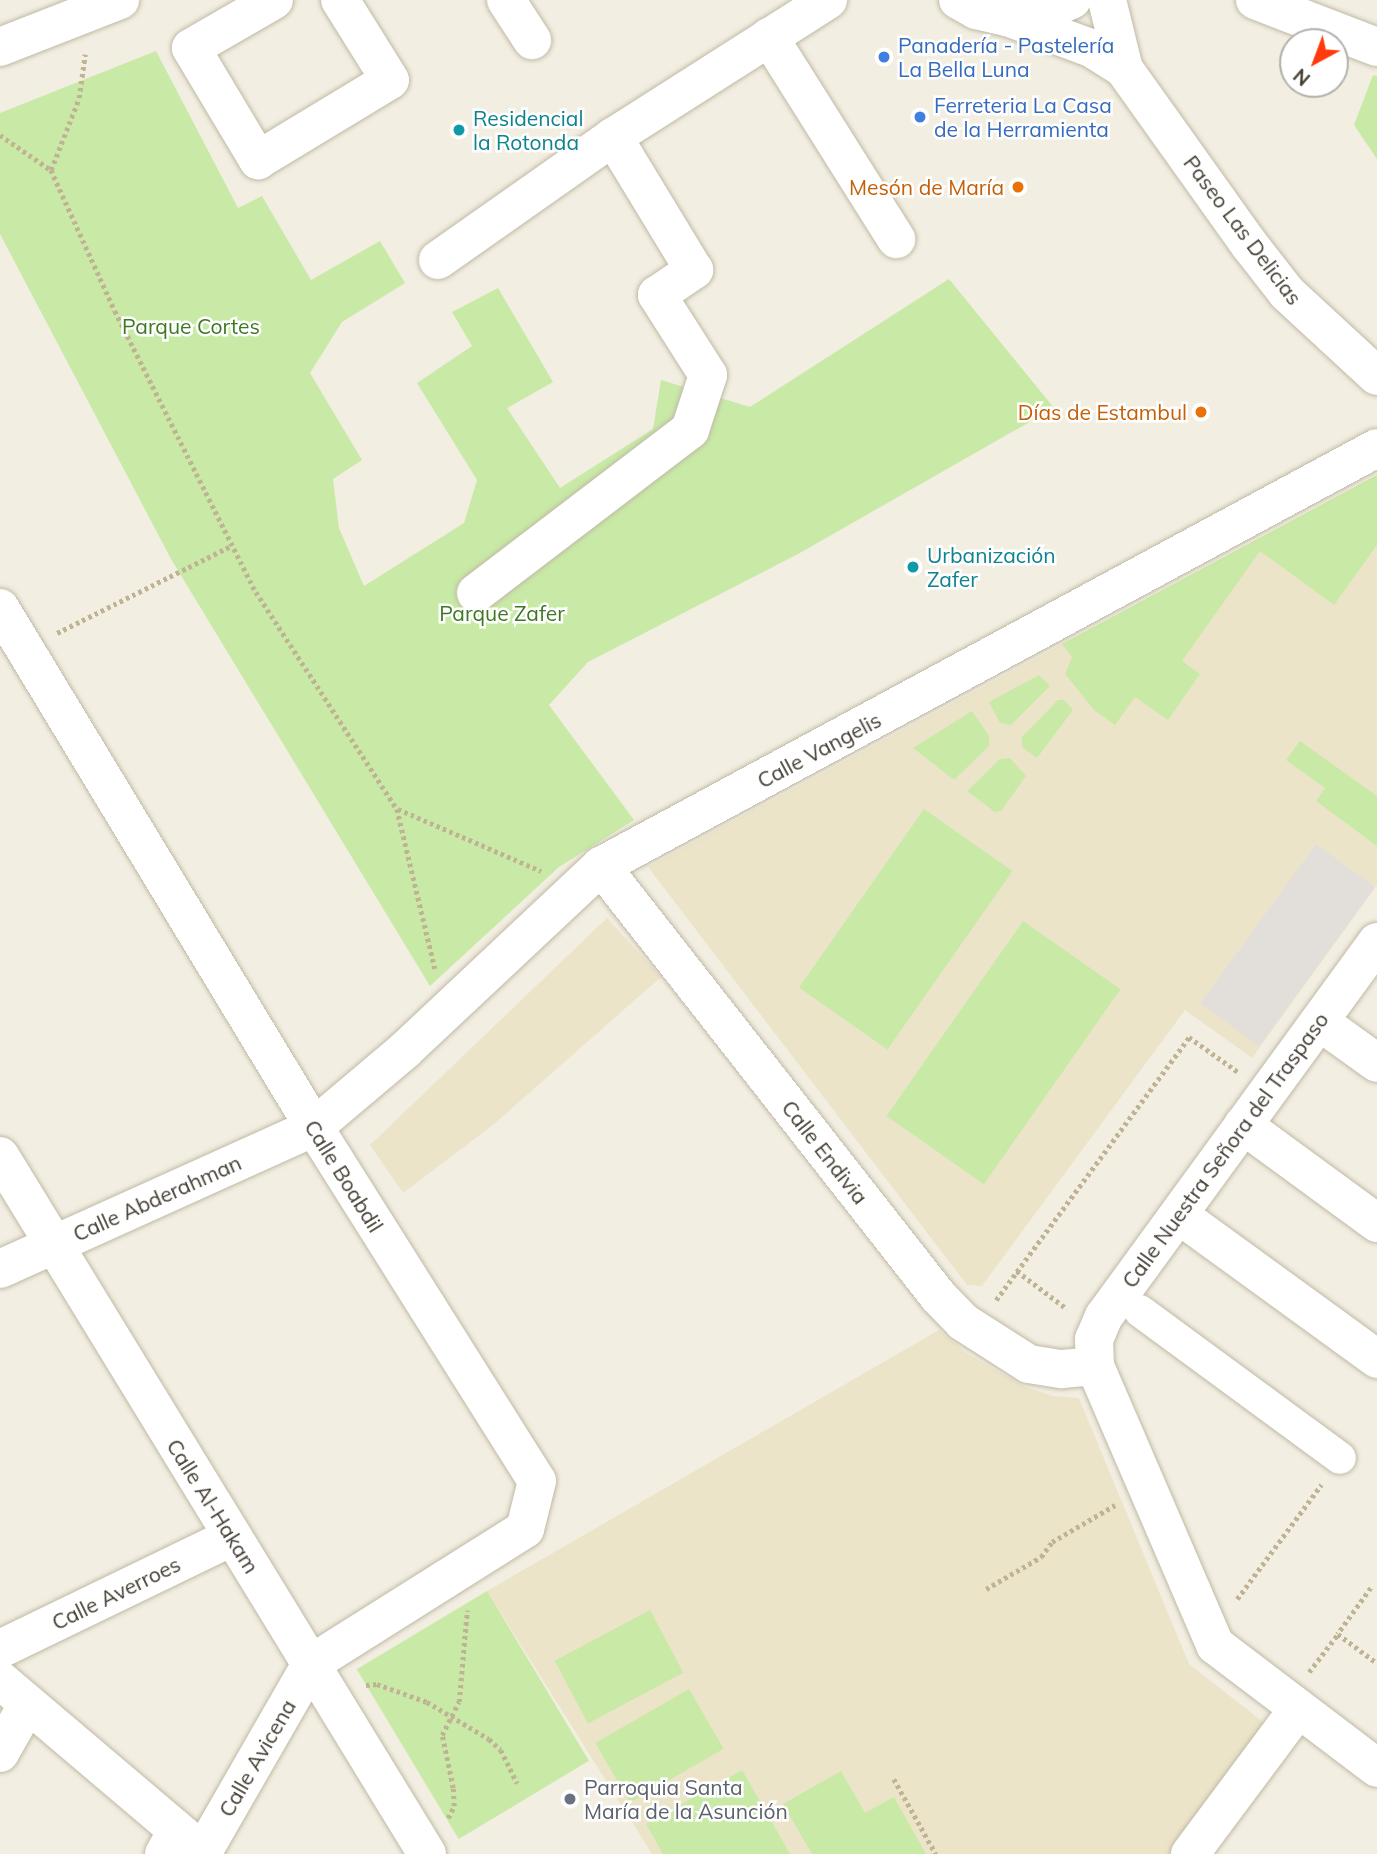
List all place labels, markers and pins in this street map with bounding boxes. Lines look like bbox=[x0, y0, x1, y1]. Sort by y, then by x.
place label: Panadería - Pastelería La Bella Luna bbox=[898, 32, 1114, 82]
marker: Panadería - Pastelería La Bella Luna bbox=[876, 49, 892, 65]
place label: Ferreteria La Casa de la Herramienta bbox=[934, 92, 1112, 142]
place label: Residencial la Rotonda bbox=[473, 105, 583, 155]
marker: Ferreteria La Casa de la Herramienta bbox=[912, 109, 928, 125]
marker: Residencial la Rotonda bbox=[451, 122, 467, 138]
place label: Mesón de María bbox=[849, 174, 1004, 200]
marker: Mesón de María bbox=[1010, 179, 1026, 195]
place label: Días de Estambul bbox=[1018, 399, 1187, 425]
marker: Días de Estambul bbox=[1193, 404, 1209, 420]
place label: Urbanización Zafer bbox=[927, 542, 1056, 592]
marker: Urbanización Zafer bbox=[905, 559, 921, 575]
place label: Parroquia Santa María de la Asunción bbox=[584, 1774, 788, 1824]
marker: Parroquia Santa María de la Asunción bbox=[562, 1791, 578, 1807]

